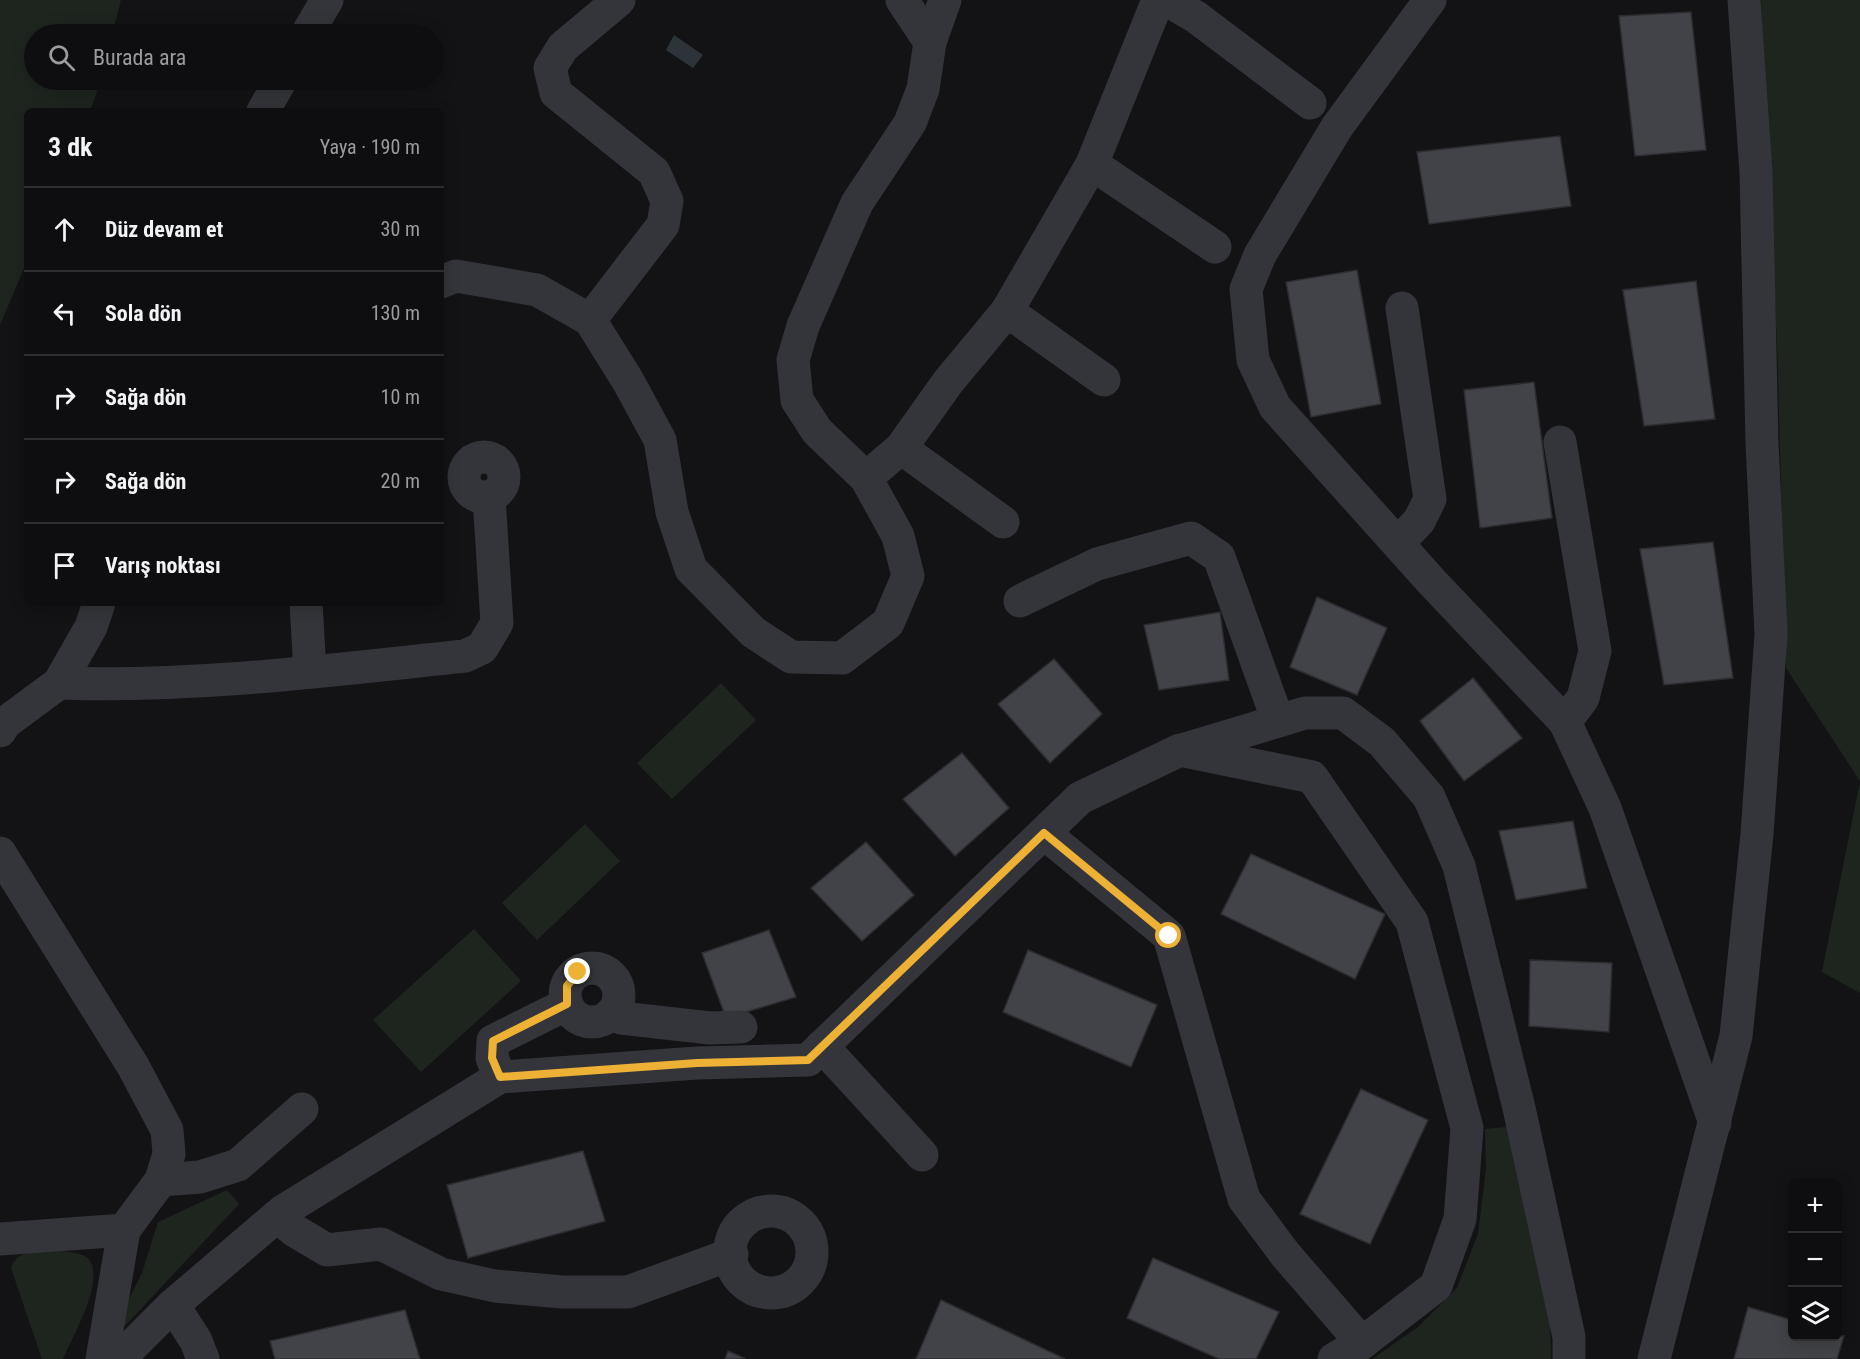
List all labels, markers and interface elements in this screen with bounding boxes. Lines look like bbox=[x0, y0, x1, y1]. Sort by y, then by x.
search box bbox=[24, 24, 444, 90]
icon: search bbox=[45, 41, 78, 74]
text: Burada ara bbox=[93, 45, 186, 70]
text: 3 dk bbox=[48, 132, 92, 162]
text: Yaya · 190 m bbox=[320, 135, 420, 159]
icon: ahead bbox=[48, 213, 81, 246]
text: Düz devam et bbox=[105, 217, 223, 242]
text: 30 m bbox=[381, 217, 420, 241]
icon: left bbox=[48, 297, 81, 330]
text: Sola dön bbox=[105, 301, 181, 326]
text: 130 m bbox=[371, 301, 420, 325]
icon: right bbox=[48, 381, 81, 414]
text: Sağa dön bbox=[105, 385, 186, 410]
text: 10 m bbox=[381, 385, 420, 409]
icon: right bbox=[48, 465, 81, 498]
text: Sağa dön bbox=[105, 469, 186, 494]
text: 20 m bbox=[381, 469, 420, 493]
icon: arrive bbox=[48, 549, 81, 582]
text: Varış noktası bbox=[105, 553, 221, 578]
route start bbox=[1155, 922, 1181, 948]
route end bbox=[564, 958, 590, 984]
map controls bbox=[1788, 1179, 1842, 1341]
button: + bbox=[1788, 1179, 1842, 1233]
button: − bbox=[1788, 1233, 1842, 1287]
button: layers bbox=[1788, 1287, 1842, 1341]

